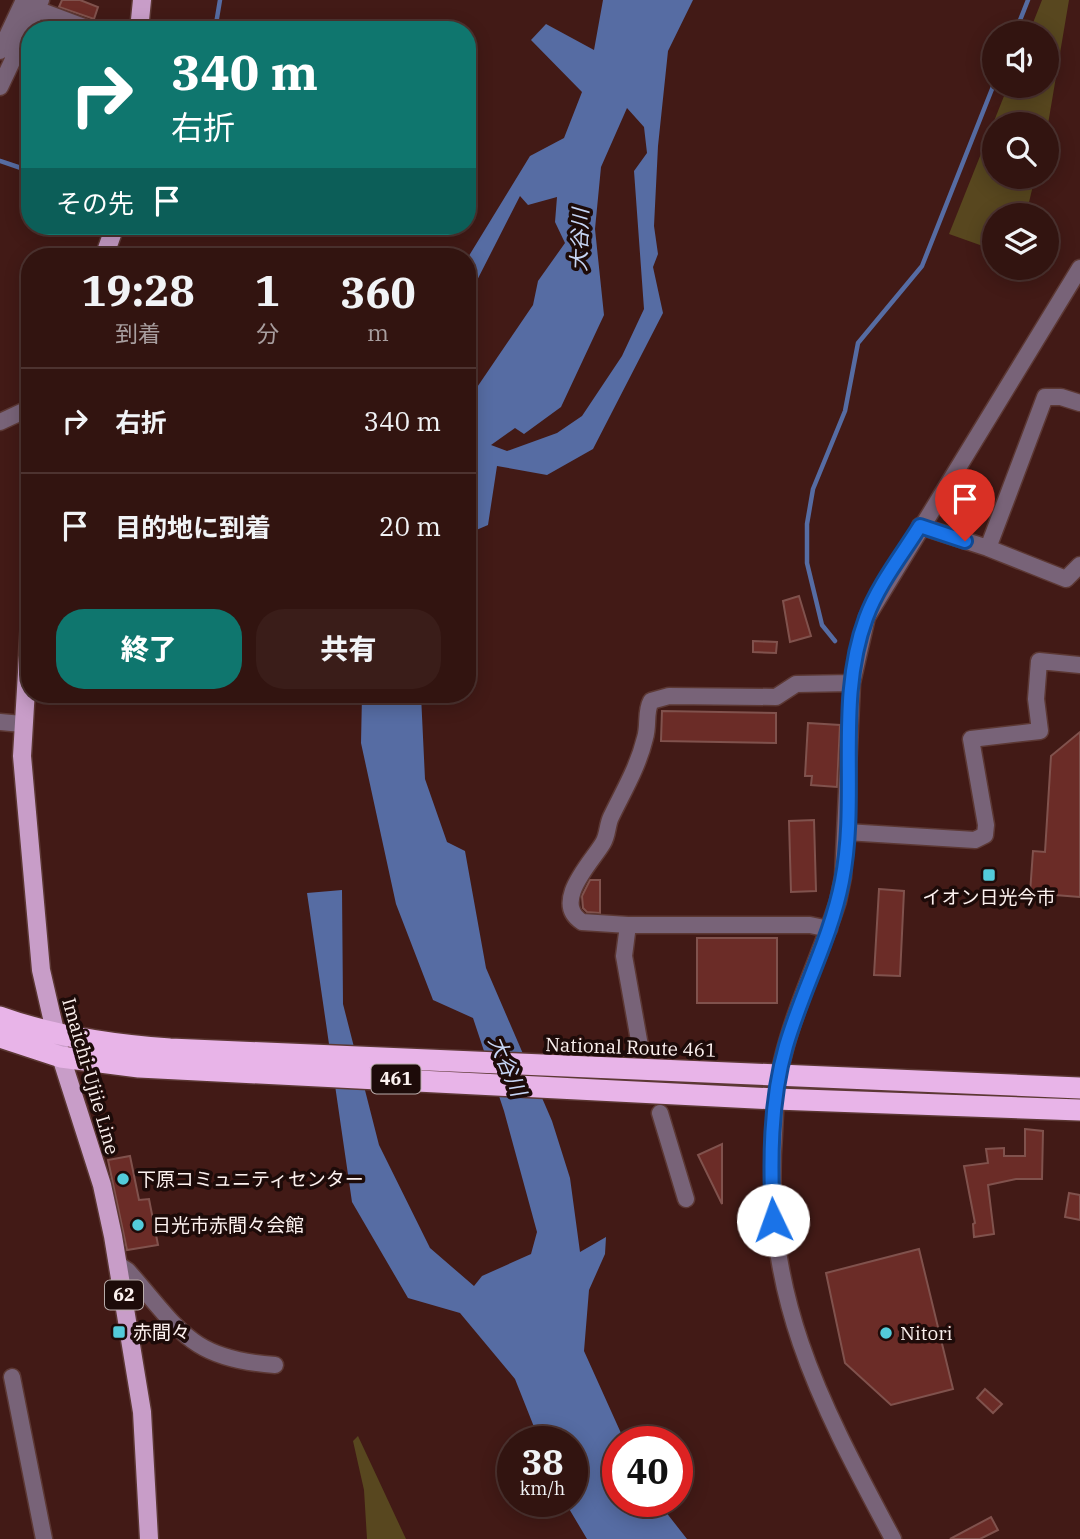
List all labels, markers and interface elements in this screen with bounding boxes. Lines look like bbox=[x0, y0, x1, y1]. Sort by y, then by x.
map controls bbox=[982, 21, 1059, 280]
button: sound bbox=[982, 21, 1059, 98]
text: 340 m bbox=[171, 40, 318, 103]
icon: right bbox=[56, 49, 147, 140]
text: 右折 bbox=[171, 106, 235, 148]
button: search bbox=[982, 112, 1059, 189]
icon: arrive bbox=[148, 182, 186, 220]
text: その先 bbox=[56, 186, 134, 220]
button: layers bbox=[982, 203, 1059, 280]
water label: 大谷川 bbox=[564, 206, 594, 272]
text: 19:28 bbox=[81, 263, 195, 318]
text: 1 bbox=[255, 263, 280, 318]
text: 360 bbox=[340, 265, 416, 320]
text: m bbox=[367, 317, 389, 347]
text: 到着 bbox=[115, 318, 161, 348]
text: 分 bbox=[256, 318, 279, 348]
icon: right bbox=[56, 402, 94, 440]
text: 340 m bbox=[363, 404, 441, 438]
text: 右折 bbox=[115, 405, 167, 439]
pin bbox=[935, 469, 995, 541]
icon: arrive bbox=[946, 480, 984, 518]
icon: arrive bbox=[56, 507, 94, 545]
text: 20 m bbox=[379, 509, 441, 543]
text: 目的地に到着 bbox=[115, 510, 271, 544]
button: 終了 bbox=[56, 609, 242, 689]
button: 共有 bbox=[256, 609, 441, 689]
marker: イオン日光今市 bbox=[981, 867, 997, 883]
place label: イオン日光今市 bbox=[922, 885, 1056, 909]
street label: Imaichi-Ujiie Line bbox=[57, 995, 125, 1157]
water label: 大谷川 bbox=[483, 1031, 534, 1102]
street label: National Route 461 bbox=[545, 1032, 717, 1062]
road number: 461 bbox=[372, 1064, 420, 1094]
place label: 下原コミュニティセンター bbox=[137, 1167, 364, 1191]
marker: 下原コミュニティセンター bbox=[115, 1171, 131, 1187]
position arrow bbox=[736, 1183, 810, 1257]
place label: 日光市赤間々会館 bbox=[152, 1213, 304, 1237]
marker: 日光市赤間々会館 bbox=[130, 1217, 146, 1233]
road number: 62 bbox=[105, 1280, 143, 1310]
place label: 赤間々 bbox=[133, 1320, 190, 1344]
place label: Nitori bbox=[900, 1321, 953, 1345]
marker: 赤間々 bbox=[111, 1324, 127, 1340]
marker: Nitori bbox=[878, 1325, 894, 1341]
speed limit sign: 40 bbox=[602, 1426, 693, 1517]
text: 38 bbox=[521, 1439, 564, 1485]
text: km/h bbox=[520, 1477, 565, 1500]

